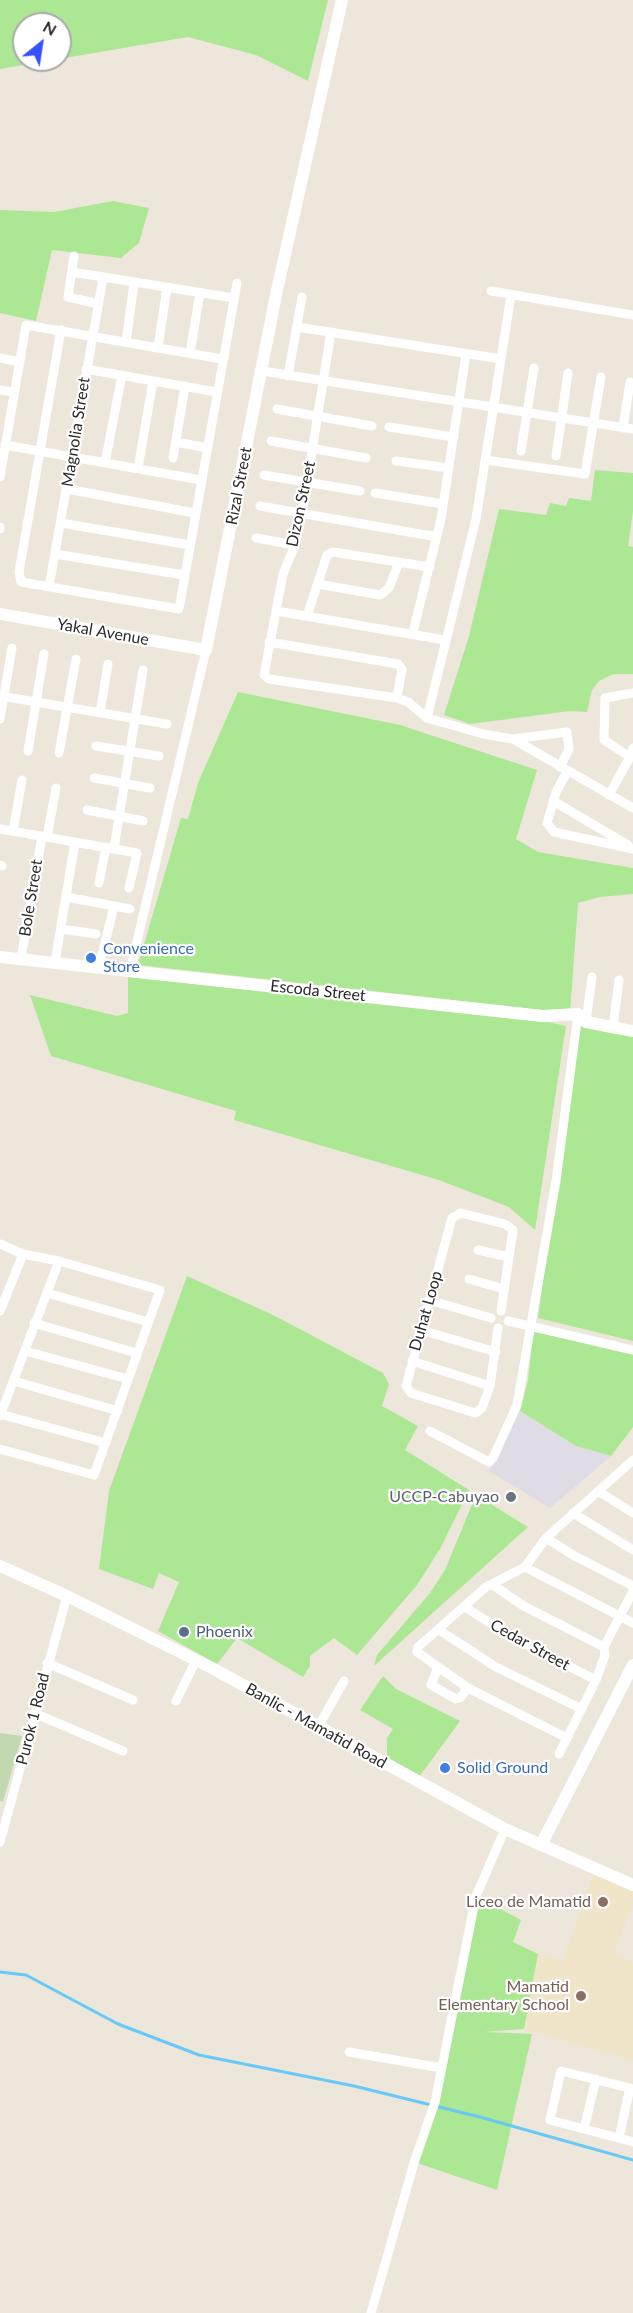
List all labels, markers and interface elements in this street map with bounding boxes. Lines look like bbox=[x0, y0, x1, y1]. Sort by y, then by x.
north arrow bbox=[12, 12, 72, 72]
text: N bbox=[40, 16, 60, 39]
street label: Magnolia Street bbox=[58, 376, 94, 488]
street label: Rizal Street bbox=[222, 445, 256, 527]
street label: Dizon Street bbox=[283, 459, 319, 549]
street label: Yakal Avenue bbox=[56, 614, 150, 650]
street label: Bole Street bbox=[15, 858, 47, 938]
place label: Convenience Store bbox=[103, 939, 194, 977]
marker: Convenience Store bbox=[84, 951, 98, 965]
street label: Escoda Street bbox=[269, 976, 367, 1006]
street label: Duhat Loop bbox=[405, 1269, 447, 1353]
place label: UCCP-Cabuyao bbox=[389, 1487, 499, 1507]
marker: UCCP-Cabuyao bbox=[504, 1490, 518, 1504]
street label: Cedar Street bbox=[487, 1615, 573, 1675]
place label: Phoenix bbox=[196, 1622, 253, 1642]
marker: Phoenix bbox=[177, 1625, 191, 1639]
street label: Purok 1 Road bbox=[12, 1671, 54, 1767]
street label: Banlic - Mamatid Road bbox=[242, 1679, 390, 1773]
place label: Solid Ground bbox=[457, 1758, 548, 1778]
marker: Solid Ground bbox=[438, 1761, 452, 1775]
place label: Liceo de Mamatid bbox=[466, 1892, 591, 1912]
marker: Liceo de Mamatid bbox=[596, 1895, 610, 1909]
place label: Mamatid Elementary School bbox=[438, 1977, 569, 2015]
marker: Mamatid Elementary School bbox=[574, 1989, 588, 2003]

